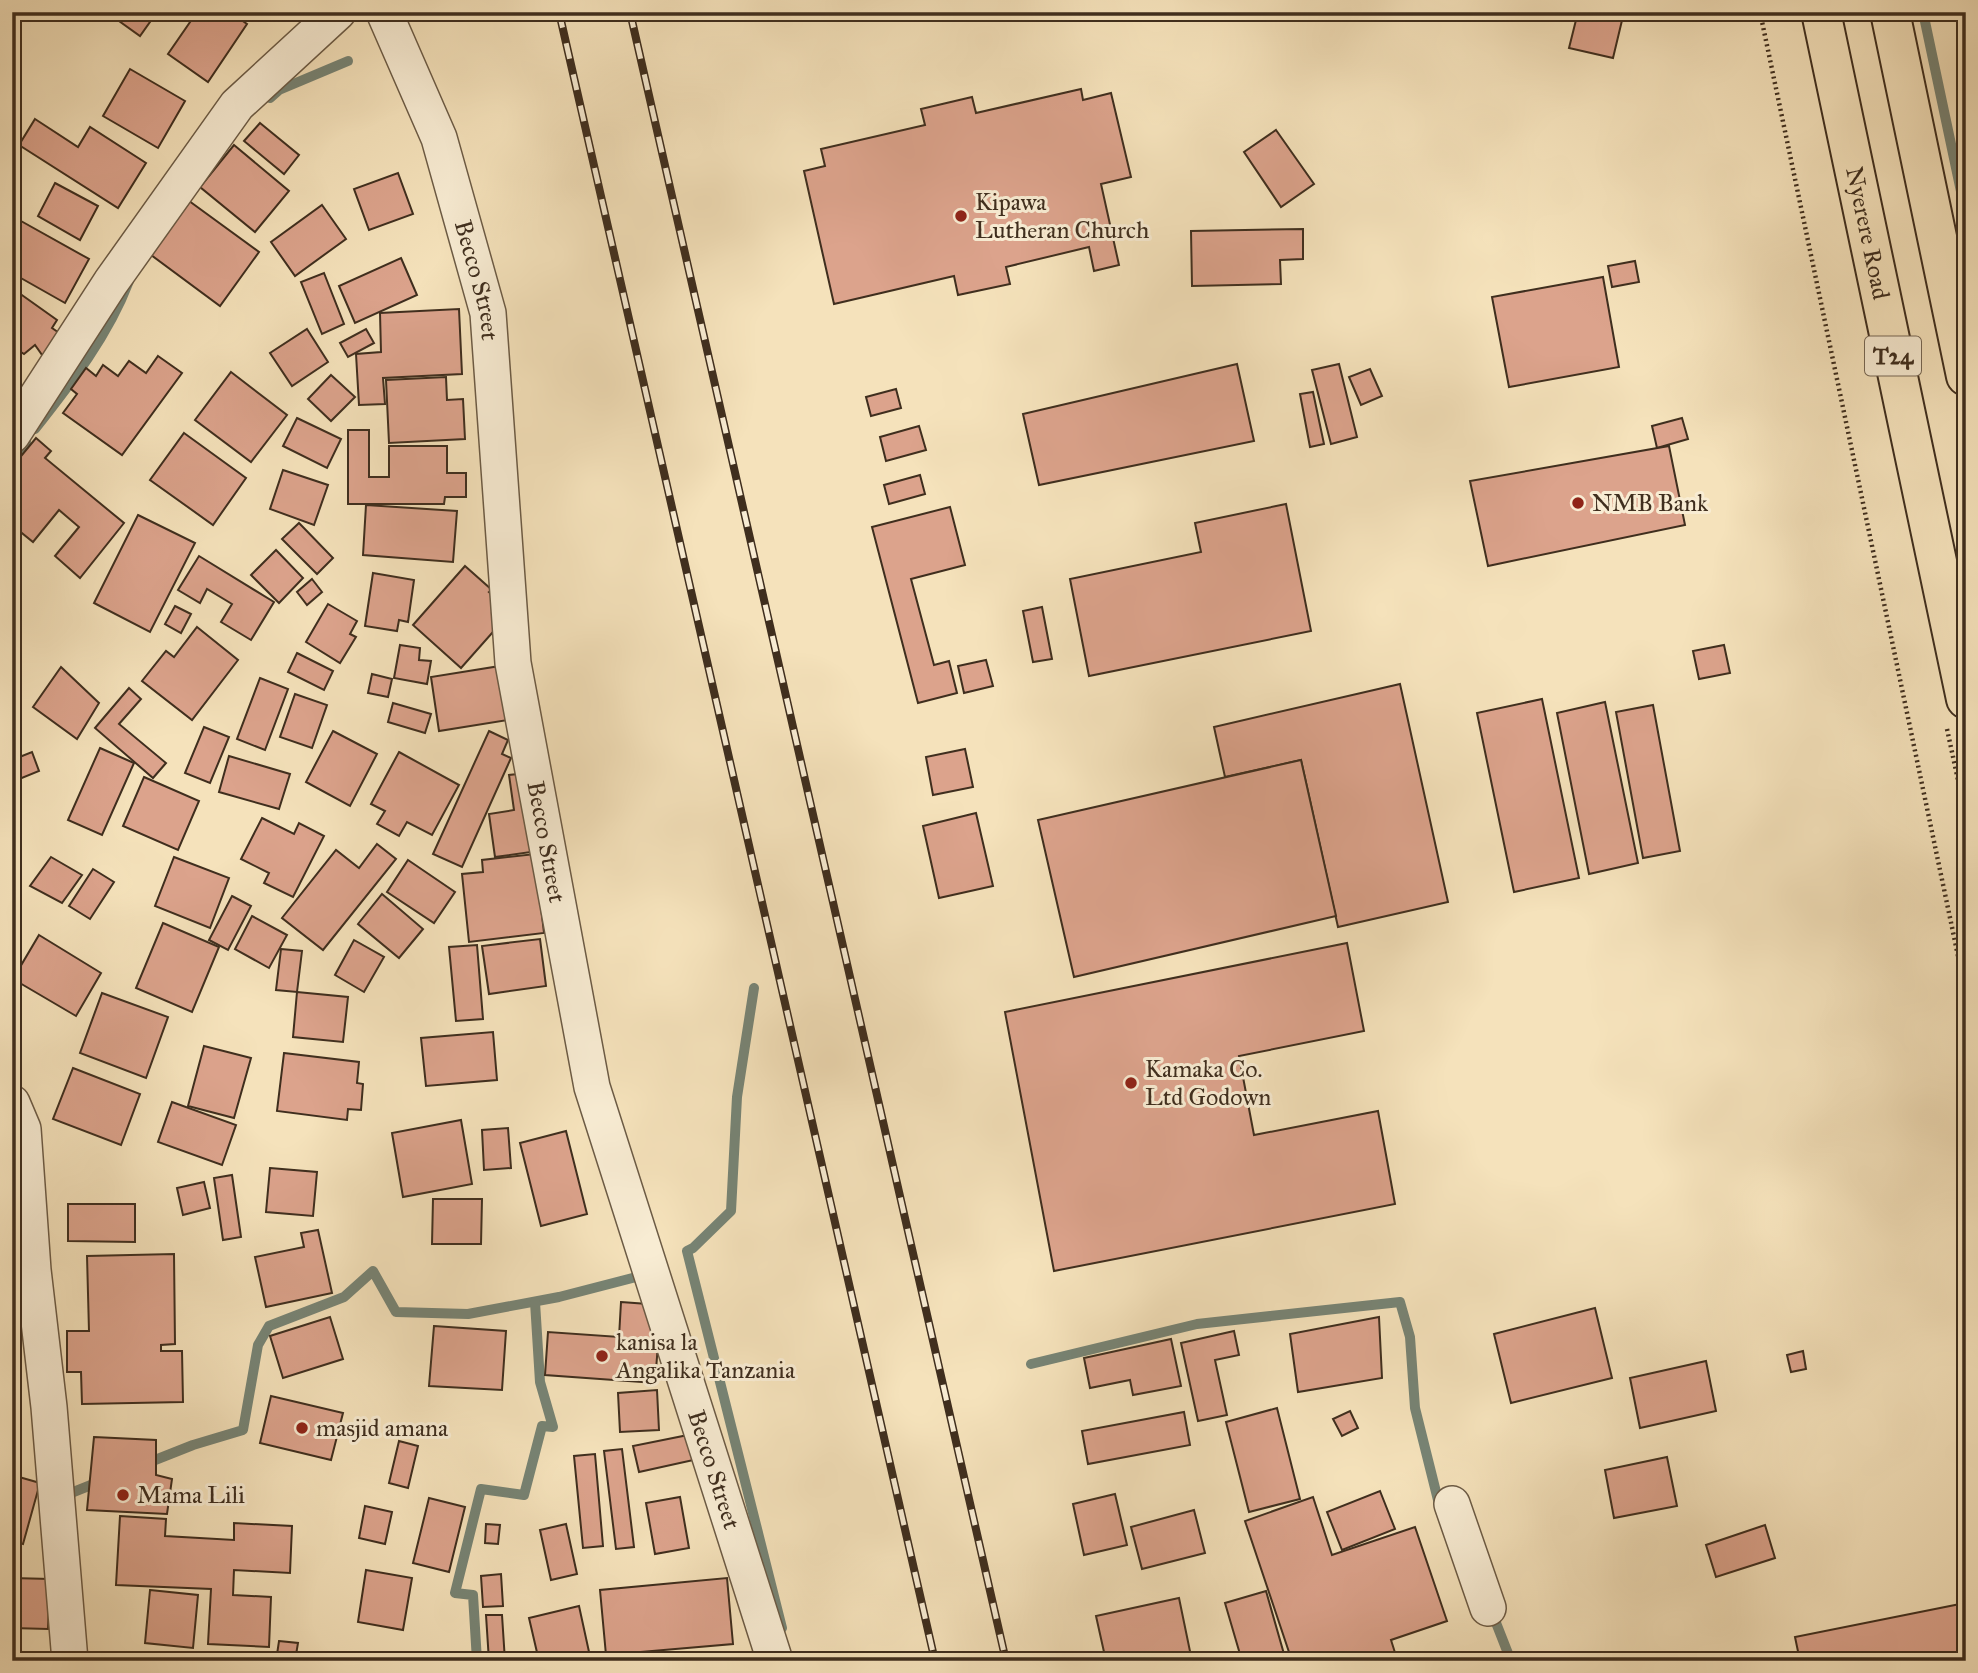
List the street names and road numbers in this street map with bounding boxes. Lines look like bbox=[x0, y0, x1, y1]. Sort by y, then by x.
street label: Nyerere Road bbox=[1839, 164, 1896, 302]
street label: Becco Street bbox=[448, 217, 505, 342]
road number: T24 bbox=[1865, 336, 1921, 376]
street label: Becco Street bbox=[520, 778, 572, 906]
street label: Becco Street bbox=[681, 1406, 747, 1533]

